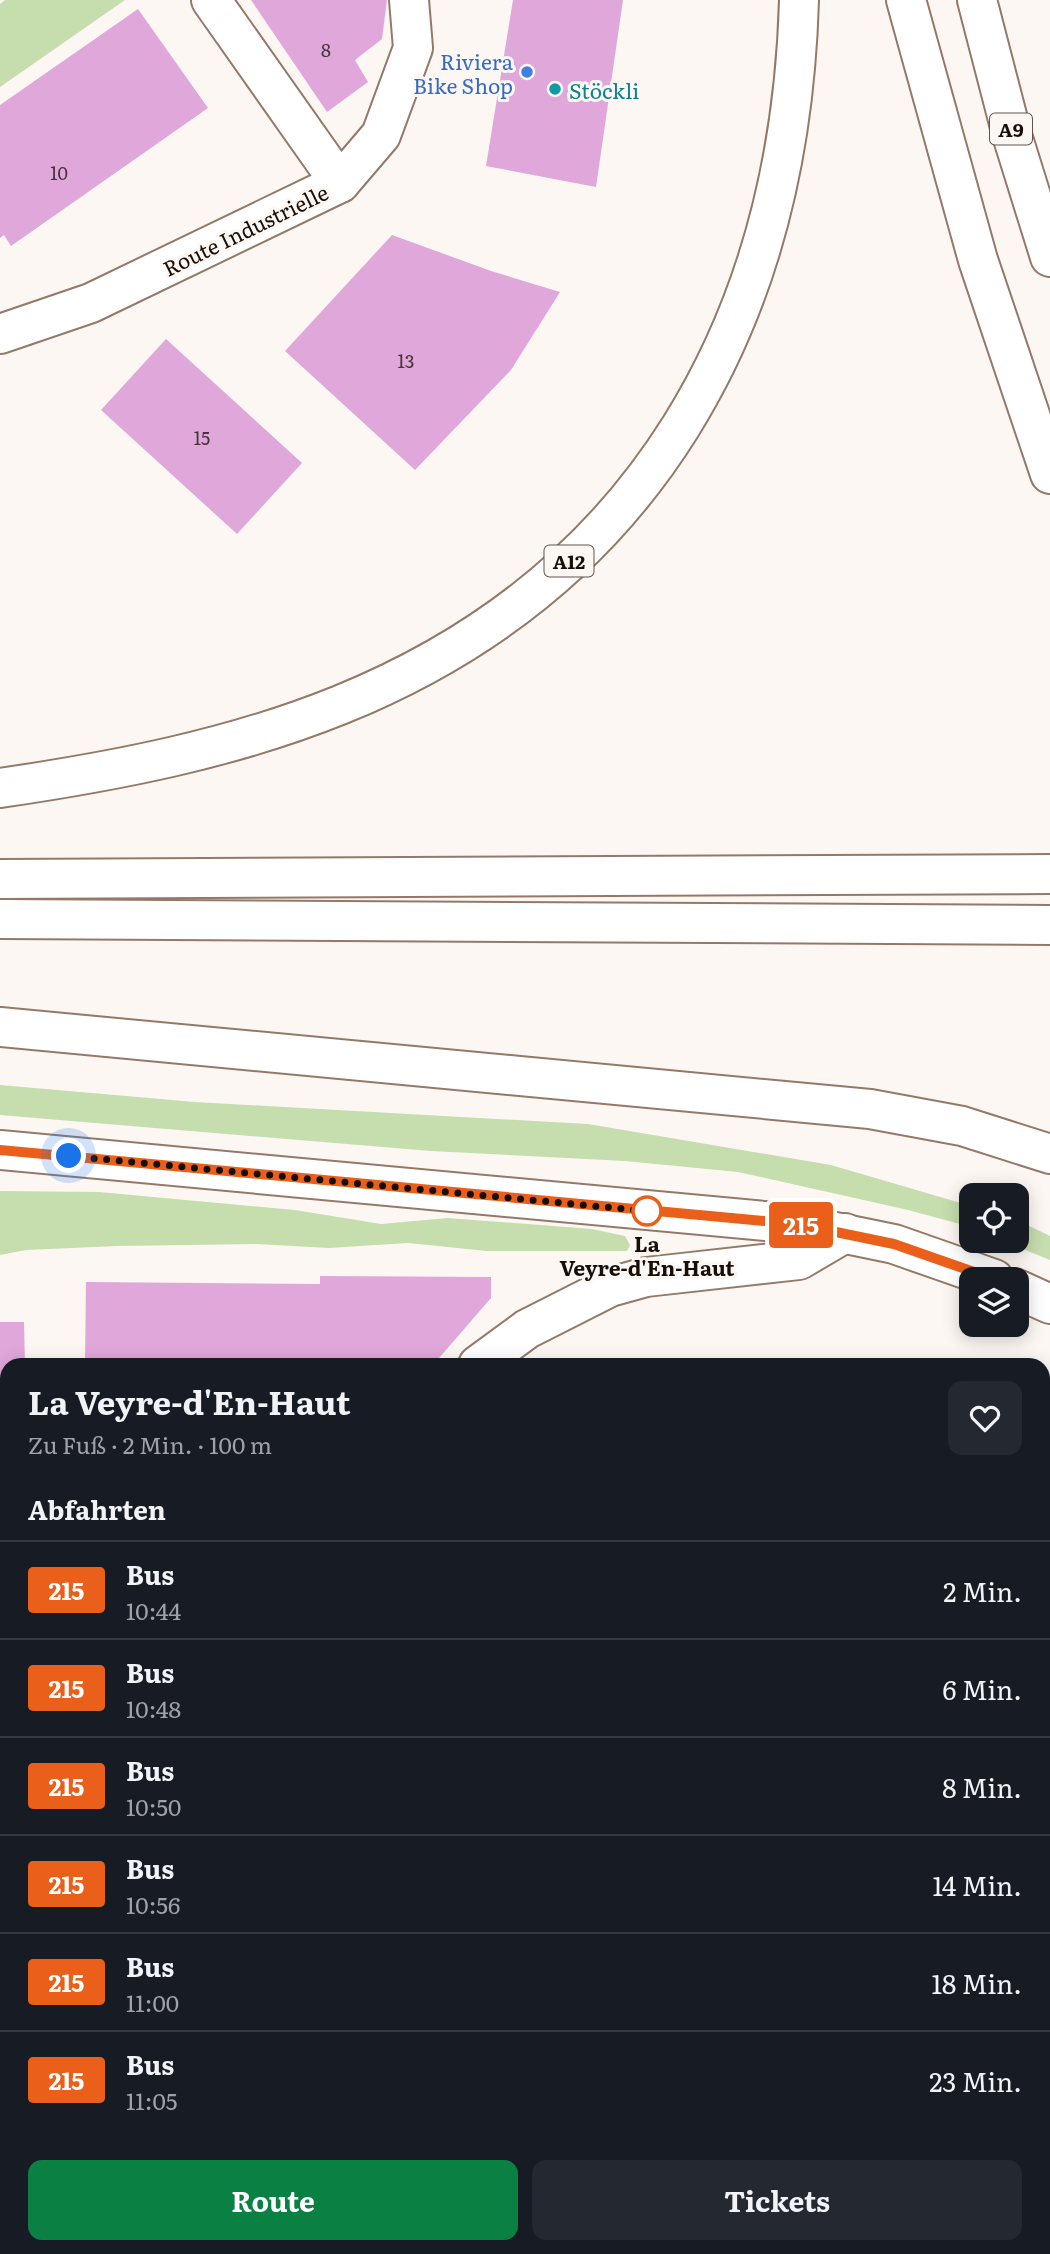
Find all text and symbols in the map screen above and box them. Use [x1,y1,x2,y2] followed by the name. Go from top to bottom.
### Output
[321,36,331,63] house number: 8
[413,45,514,100] place label: Riviera Bike Shop
[519,64,535,80] marker: Riviera Bike Shop
[569,74,639,105] place label: Stöckli
[547,81,563,97] marker: Stöckli
[990,113,1032,144] road number: A9
[50,159,68,186] house number: 10
[157,175,333,283] street label: Route Industrielle
[397,347,415,374] house number: 13
[194,424,210,451] house number: 15
[544,546,594,576] road number: A12
[51,1138,86,1173] your location
[959,1183,1029,1337] map controls
[959,1183,1029,1253] button: locate
[632,1196,662,1226] marker: La Veyre-d'En-Haut
[761,1202,841,1248] line badge: 215
[783,1207,819,1242] text: 215
[559,1227,735,1282] place label: La Veyre-d'En-Haut
[959,1267,1029,1337] button: layers
[28,1376,350,1425] text: La Veyre-d'En-Haut
[948,1381,1022,1455] button: heart
[28,1427,272,1461] text: Zu Fuß · 2 Min. · 100 m
[28,1489,166,1528] text: Abfahrten
[126,1554,174,1593] text: Bus
[943,1571,1022,1610] text: 2 Min.
[49,1572,84,1607] text: 215
[126,1593,181,1627] text: 10:44
[126,1652,174,1691] text: Bus
[942,1669,1022,1708] text: 6 Min.
[49,1670,84,1705] text: 215
[126,1691,181,1725] text: 10:48
[126,1750,174,1789] text: Bus
[942,1767,1022,1806] text: 8 Min.
[49,1768,84,1803] text: 215
[126,1789,181,1823] text: 10:50
[126,1848,174,1887] text: Bus
[933,1865,1022,1904] text: 14 Min.
[49,1866,84,1901] text: 215
[126,1887,180,1921] text: 10:56
[126,1946,174,1985] text: Bus
[932,1963,1022,2002] text: 18 Min.
[49,1964,84,1999] text: 215
[126,1985,179,2019] text: 11:00
[126,2044,174,2083] text: Bus
[929,2061,1022,2100] text: 23 Min.
[49,2062,84,2097] text: 215
[126,2083,177,2117] text: 11:05
[28,2160,518,2240] button: Route
[532,2160,1022,2240] button: Tickets

